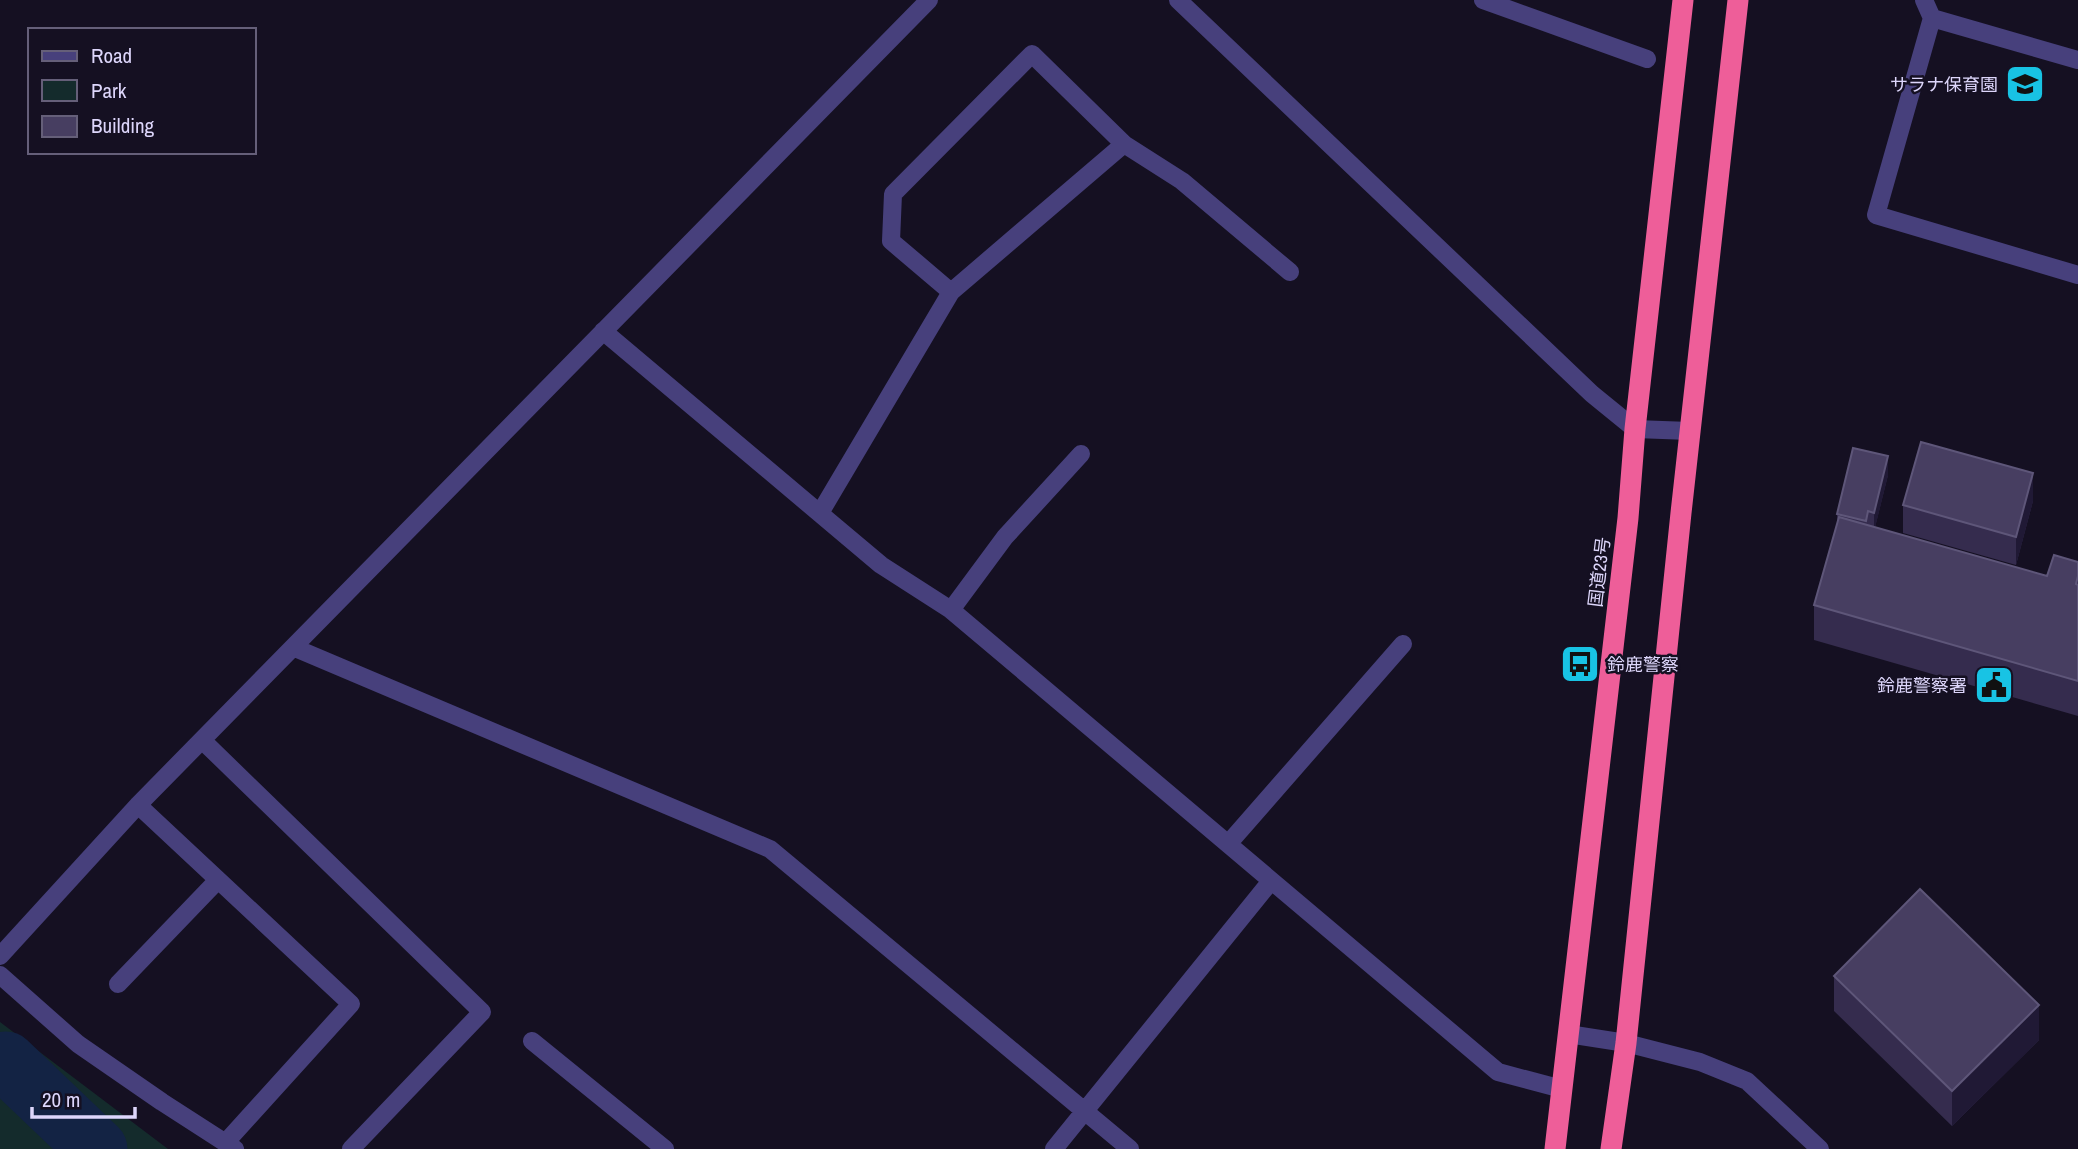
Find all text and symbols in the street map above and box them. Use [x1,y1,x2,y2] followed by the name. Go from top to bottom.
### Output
[28,28,256,154] legend
[91,41,132,70] text: Road
[2004,63,2046,105] school or university icon: サラナ保育園
[1890,72,1998,97] place label: サラナ保育園
[91,76,127,105] text: Park
[91,111,155,140] text: Building
[1582,536,1616,608] street label: 国道23号
[1559,643,1601,685] bus stop icon: 鈴鹿警察
[1607,652,1679,677] place label: 鈴鹿警察
[1973,664,2015,706] public building icon: 鈴鹿警察署
[1877,673,1967,698] place label: 鈴鹿警察署
[32,1076,135,1120] scale bar
[42,1085,80,1114] text: 20 m

